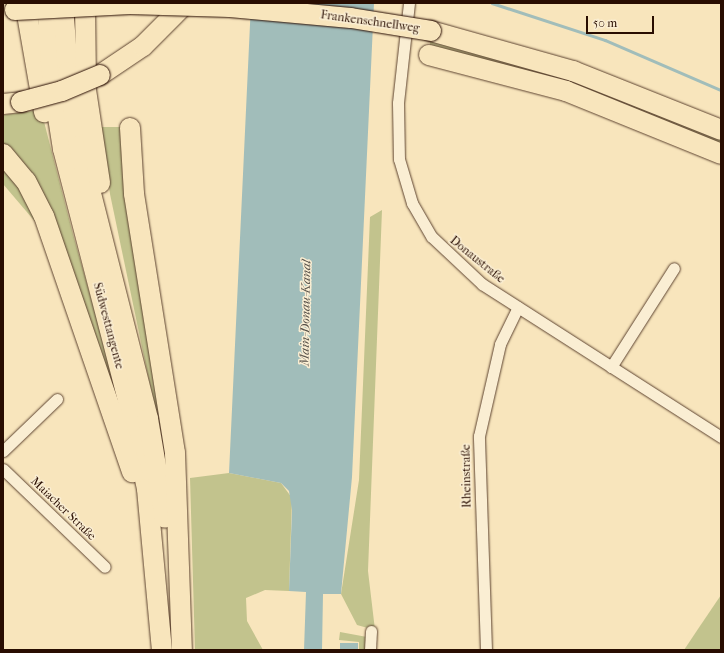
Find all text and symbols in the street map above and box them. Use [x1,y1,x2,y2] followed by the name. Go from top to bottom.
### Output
[320,8,420,36] street label: Frankenschnellweg
[588,8,656,34] scale bar
[593,16,617,30] text: 50 m
[447,234,507,286] street label: Donaustraße
[297,260,315,366] water label: Main-Donau-Kanal
[90,281,126,371] street label: Südwesttangente
[459,444,475,508] street label: Rheinstraße
[27,474,99,544] street label: Maiacher Straße

